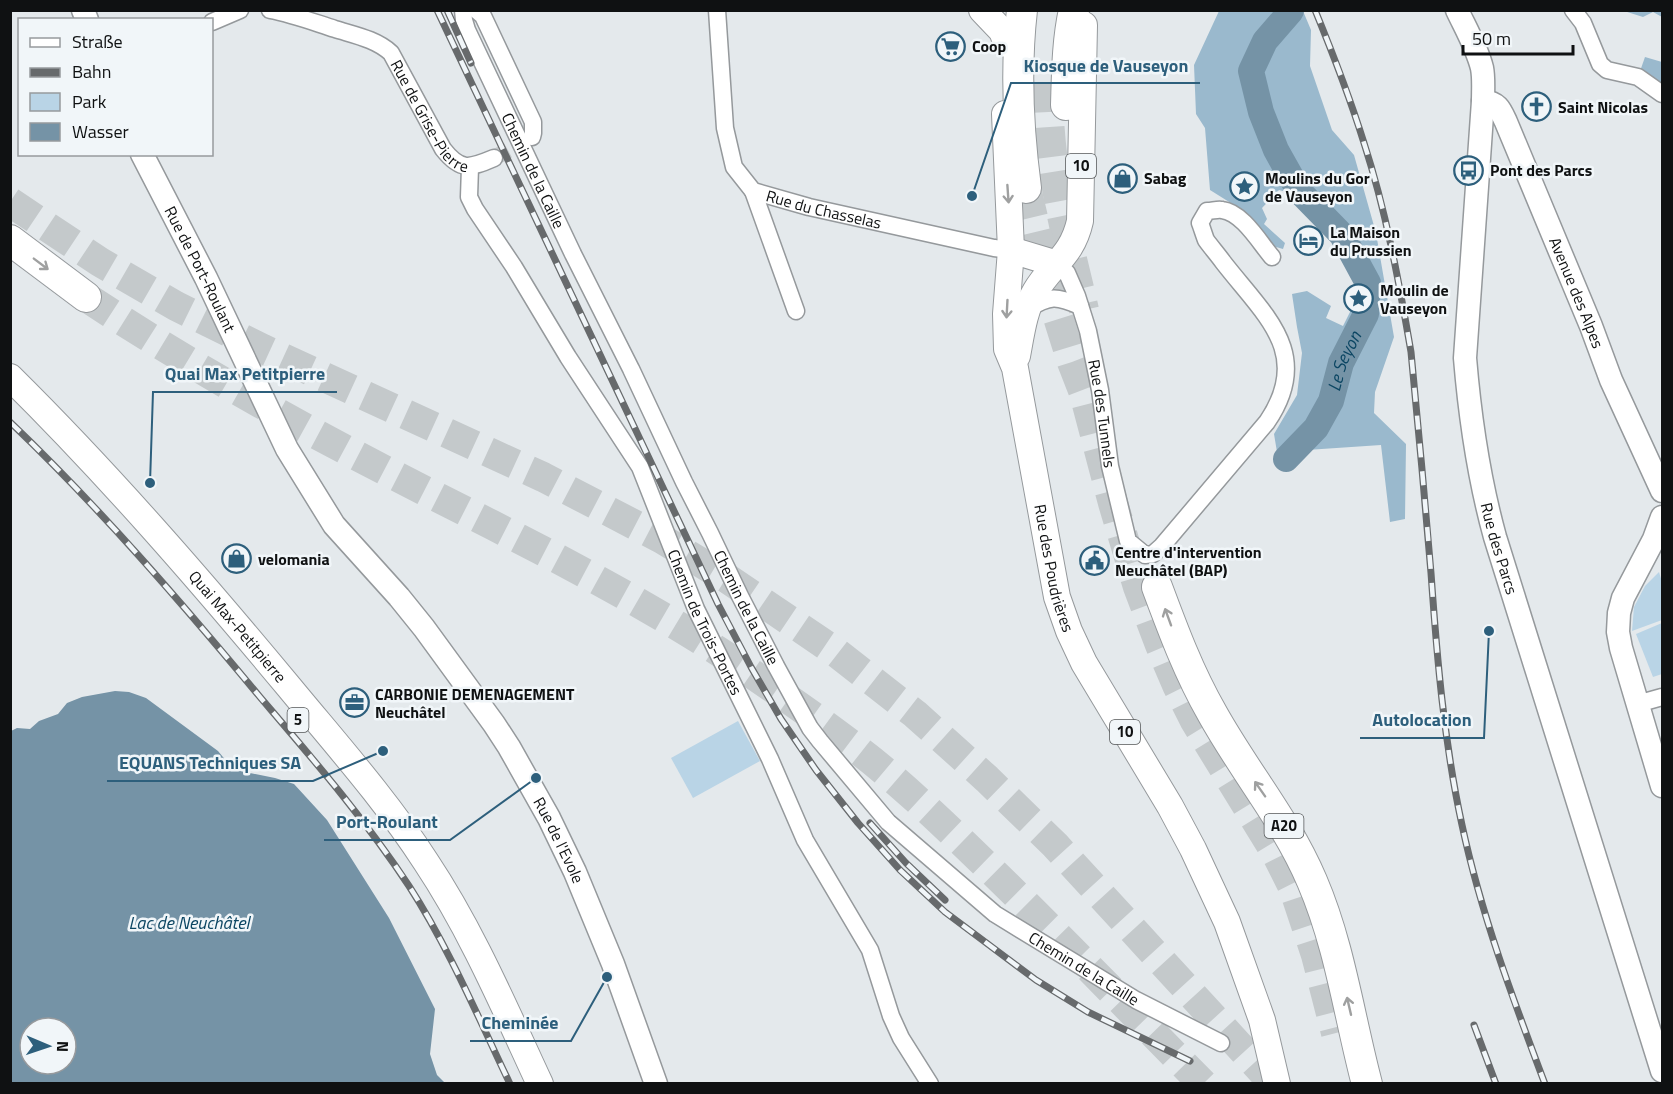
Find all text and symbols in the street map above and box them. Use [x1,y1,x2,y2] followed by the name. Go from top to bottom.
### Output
[18,18,213,156] legend
[1463,18,1572,56] scale bar
[1472,25,1511,52] text: 50 m
[72,28,123,55] text: Straße
[935,30,967,62] supermarket icon: Coop
[972,34,1007,58] place label: Coop
[1011,47,1200,83] callout: Kiosque de Vauseyon
[1024,52,1188,79] text: Kiosque de Vauseyon
[385,55,470,178] street label: Rue de Grise-Pierre
[72,58,111,85] text: Bahn
[72,88,107,115] text: Park
[1521,91,1553,123] church icon: Saint Nicolas
[1558,95,1648,119] place label: Saint Nicolas
[496,109,571,232] street label: Chemin de la Caille
[72,118,129,145] text: Wasser
[1066,154,1096,178] road number: 10
[1453,154,1485,186] bus stop icon: Pont des Parcs
[1490,158,1592,182] place label: Pont des Parcs
[1107,162,1139,194] shop icon: Sabag
[1144,166,1187,190] place label: Sabag
[1265,166,1370,208] place label: Moulins du Gor de Vauseyon
[1228,171,1260,203] place icon: Moulins du Gor de Vauseyon
[763,183,884,235] street label: Rue du Chasselas
[1003,184,1014,204] one-way arrow
[159,202,242,336] street label: Rue de Port-Roulant
[1330,220,1412,262] place label: La Maison du Prussien
[1293,225,1325,257] hotel icon: La Maison du Prussien
[1543,233,1610,352] street label: Avenue des Alpes
[33,258,49,270] one-way arrow
[1380,278,1449,320] place label: Moulin de Vauseyon
[1343,283,1375,315] place icon: Moulin de Vauseyon
[1001,298,1012,318] one-way arrow
[1320,325,1369,394] water label: Le Seyon
[153,356,337,392] callout: Quai Max Petitpierre
[1082,357,1122,469] street label: Rue des Tunnels
[165,360,325,387] text: Quai Max Petitpierre
[1475,500,1524,598] street label: Rue des Parcs
[1028,502,1080,635] street label: Rue des Poudrières
[1115,540,1262,582] place label: Centre d'intervention Neuchâtel (BAP)
[221,543,253,575] shop icon: velomania
[1078,545,1110,577] public building icon: Centre d'intervention Neuchâtel (BAP)
[662,546,749,699] street label: Chemin de Trois-Portes
[708,546,785,669] street label: Chemin de la Caille
[258,547,330,571] place label: velomania
[183,565,293,688] street label: Quai Max-Petitpierre
[1162,608,1173,627] one-way arrow
[375,682,575,724] place label: CARBONIE DEMENAGEMENT Neuchâtel
[338,687,370,719] office icon: CARBONIE DEMENAGEMENT Neuchâtel
[1360,702,1484,738] callout: Autolocation
[1372,706,1472,733] text: Autolocation
[288,708,308,732] road number: 5
[1110,720,1140,744] road number: 10
[107,745,313,781] callout: EQUANS Techniques SA
[119,749,301,776] text: EQUANS Techniques SA
[1254,781,1266,797] one-way arrow
[528,793,590,887] street label: Rue de l'Evole
[324,804,450,840] callout: Port-Roulant
[336,808,438,835] text: Port-Roulant
[1264,814,1304,838] road number: A20
[129,909,252,936] water label: Lac de Neuchâtel
[1024,925,1144,1011] street label: Chemin de la Caille
[1342,997,1354,1016] one-way arrow
[470,1005,571,1041] callout: Cheminée
[482,1009,558,1036] text: Cheminée
[18,1016,78,1076] north arrow
[51,1041,75,1052] text: N

